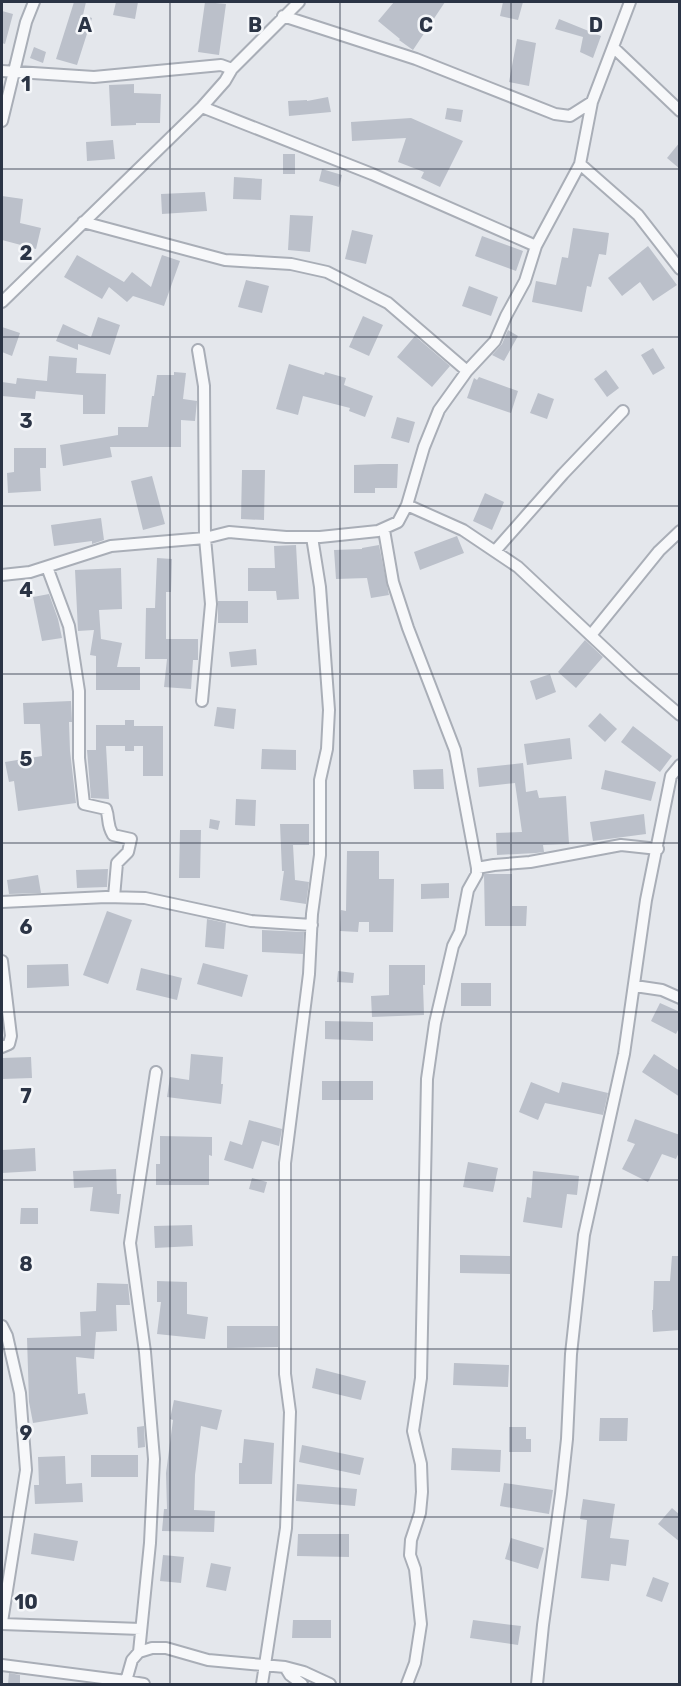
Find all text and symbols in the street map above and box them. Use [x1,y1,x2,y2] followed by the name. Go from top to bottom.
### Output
[78,13,93,37] text: A
[248,13,262,37] text: B
[419,13,433,37] text: C
[589,13,603,37] text: D
[21,72,31,96] text: 1
[20,241,33,265] text: 2
[19,409,33,433] text: 3
[19,578,33,602] text: 4
[20,747,33,771] text: 5
[19,915,33,939] text: 6
[20,1084,32,1108] text: 7
[19,1252,33,1276] text: 8
[20,1421,33,1445] text: 9
[14,1590,38,1614] text: 10

